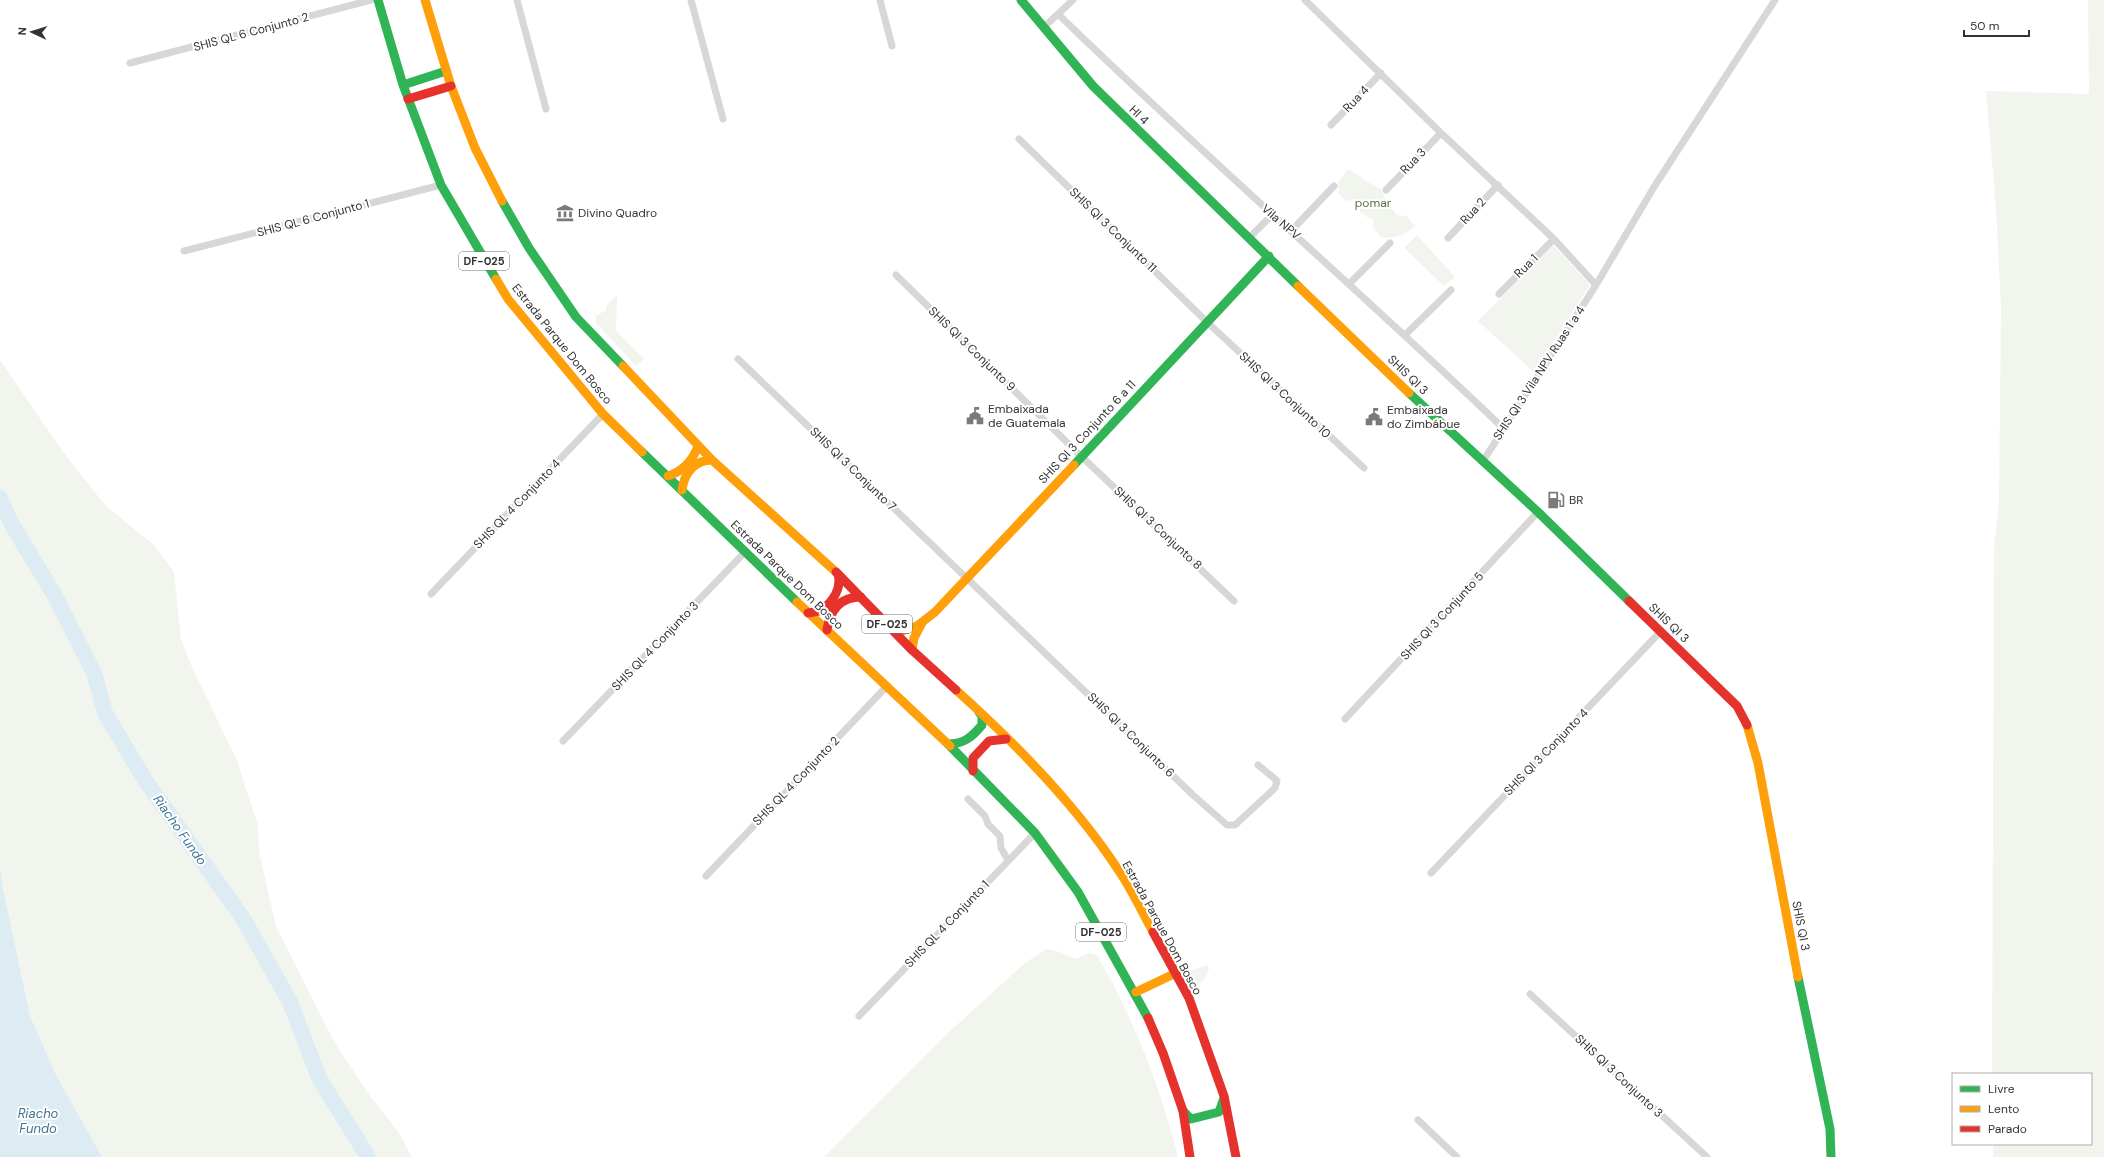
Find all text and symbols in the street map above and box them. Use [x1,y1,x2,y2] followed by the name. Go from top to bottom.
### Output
[192,9,310,55] street label: SHIS QL 6 Conjunto 2
[12,12,52,52] north arrow
[1964,12,2029,38] scale bar
[1970,18,1999,34] text: 50 m
[15,27,29,36] text: N
[1339,82,1373,116] street label: Rua 4
[1126,102,1152,128] street label: HI 4
[1397,144,1429,178] street label: Rua 3
[1066,184,1160,276] street label: SHIS QI 3 Conjunto 11
[1457,194,1489,228] street label: Rua 2
[255,195,371,241] street label: SHIS QL 6 Conjunto 1
[1355,195,1392,211] park label: pomar
[1258,201,1304,243] street label: Vila NPV
[555,203,575,223] museum icon: Divino Quadro
[578,205,657,221] place label: Divino Quadro
[1511,251,1541,281] street label: Rua 1
[459,252,509,270] road number: DF-025
[508,280,616,408] street label: Estrada Parque Dom Bosco
[925,303,1019,395] street label: SHIS QI 3 Conjunto 9
[1489,303,1589,443] street label: SHIS QI 3 Vila NPV Ruas 1 a 4
[1236,348,1334,442] street label: SHIS QI 3 Conjunto 10
[1384,352,1432,398] street label: SHIS QI 3
[1035,377,1139,487] street label: SHIS QI 3 Conjunto 6 a 11
[988,401,1066,431] place label: Embaixada de Guatemala
[1387,402,1460,432] place label: Embaixada do Zimbábue
[965,406,985,426] public building icon: Embaixada de Guatemala
[1364,407,1384,427] public building icon: Embaixada do Zimbábue
[806,424,900,514] street label: SHIS QI 3 Conjunto 7
[470,456,564,552] street label: SHIS QL 4 Conjunto 4
[1110,483,1206,573] street label: SHIS QI 3 Conjunto 8
[1546,490,1566,510] fuel station icon: BR
[1569,492,1583,508] place label: BR
[727,517,847,633] street label: Estrada Parque Dom Bosco
[1397,568,1487,664] street label: SHIS QI 3 Conjunto 5
[608,598,702,694] street label: SHIS QL 4 Conjunto 3
[1645,600,1693,646] street label: SHIS QI 3
[862,615,912,633] road number: DF-025
[1084,689,1178,781] street label: SHIS QI 3 Conjunto 6
[1500,705,1592,799] street label: SHIS QI 3 Conjunto 4
[749,733,843,829] street label: SHIS QL 4 Conjunto 2
[150,792,211,869] water label: Riacho Fundo
[1118,858,1206,998] street label: Estrada Parque Dom Bosco
[901,877,993,971] street label: SHIS QL 4 Conjunto 1
[1788,900,1814,952] street label: SHIS QI 3
[1076,923,1126,941] road number: DF-025
[1572,1031,1666,1121] street label: SHIS QI 3 Conjunto 3
[1952,1073,2092,1145] legend
[1988,1081,2015,1097] text: Livre
[1988,1101,2019,1117] text: Lento
[18,1105,59,1137] water label: Riacho Fundo
[1988,1121,2027,1137] text: Parado

